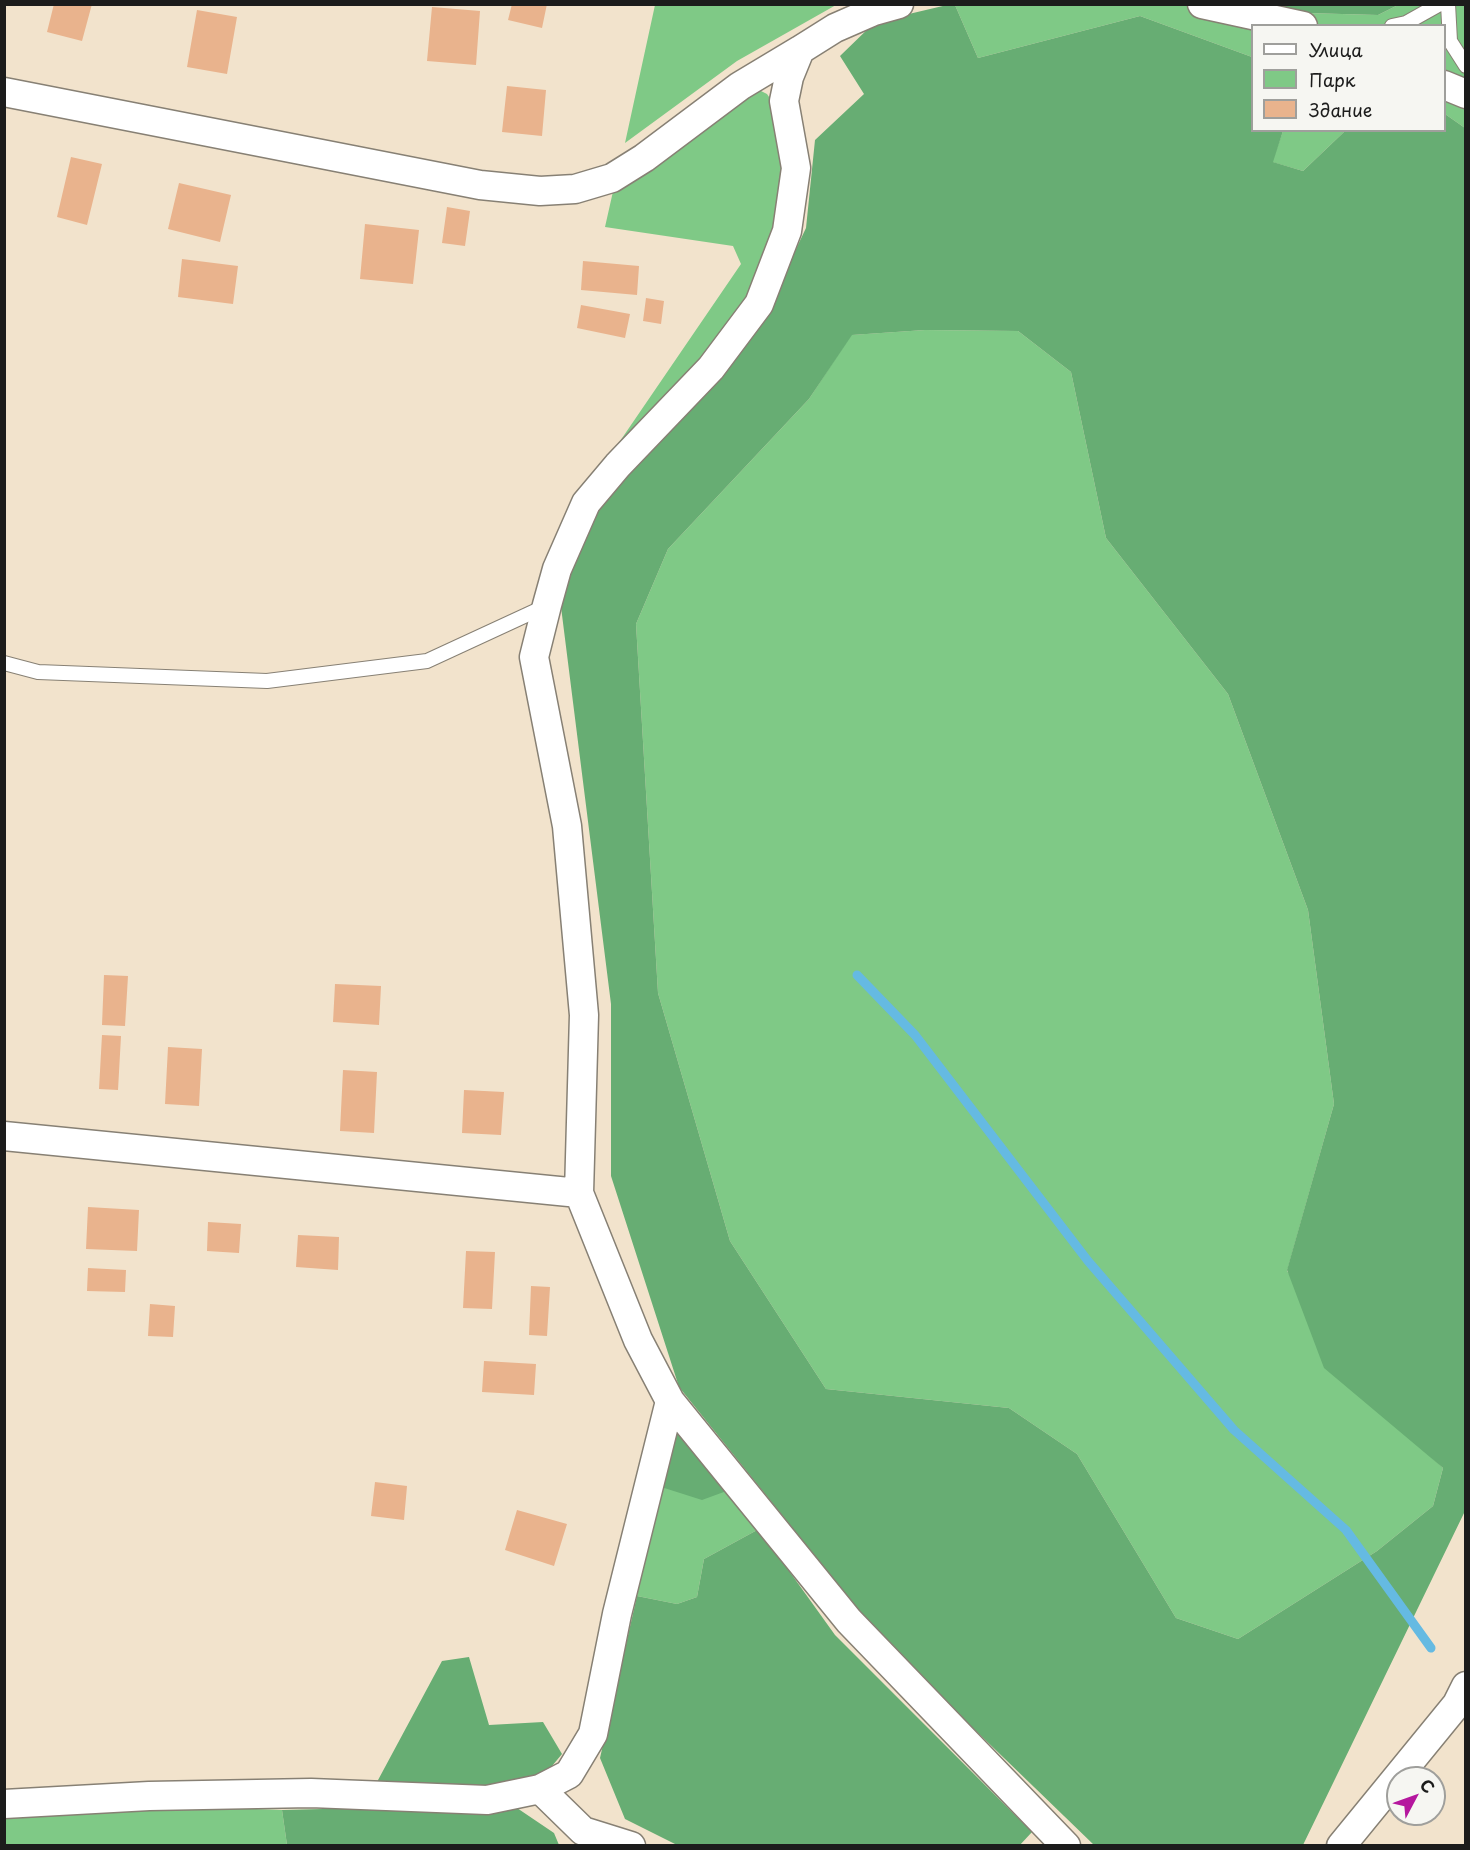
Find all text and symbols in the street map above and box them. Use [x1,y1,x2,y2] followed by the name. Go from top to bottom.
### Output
[1251,24,1446,132] legend
[1309,36,1363,63] text: Улица
[1309,66,1355,93] text: Парк
[1309,96,1372,123] text: Здание
[1386,1766,1446,1826] north arrow
[1415,1773,1441,1798] text: С

